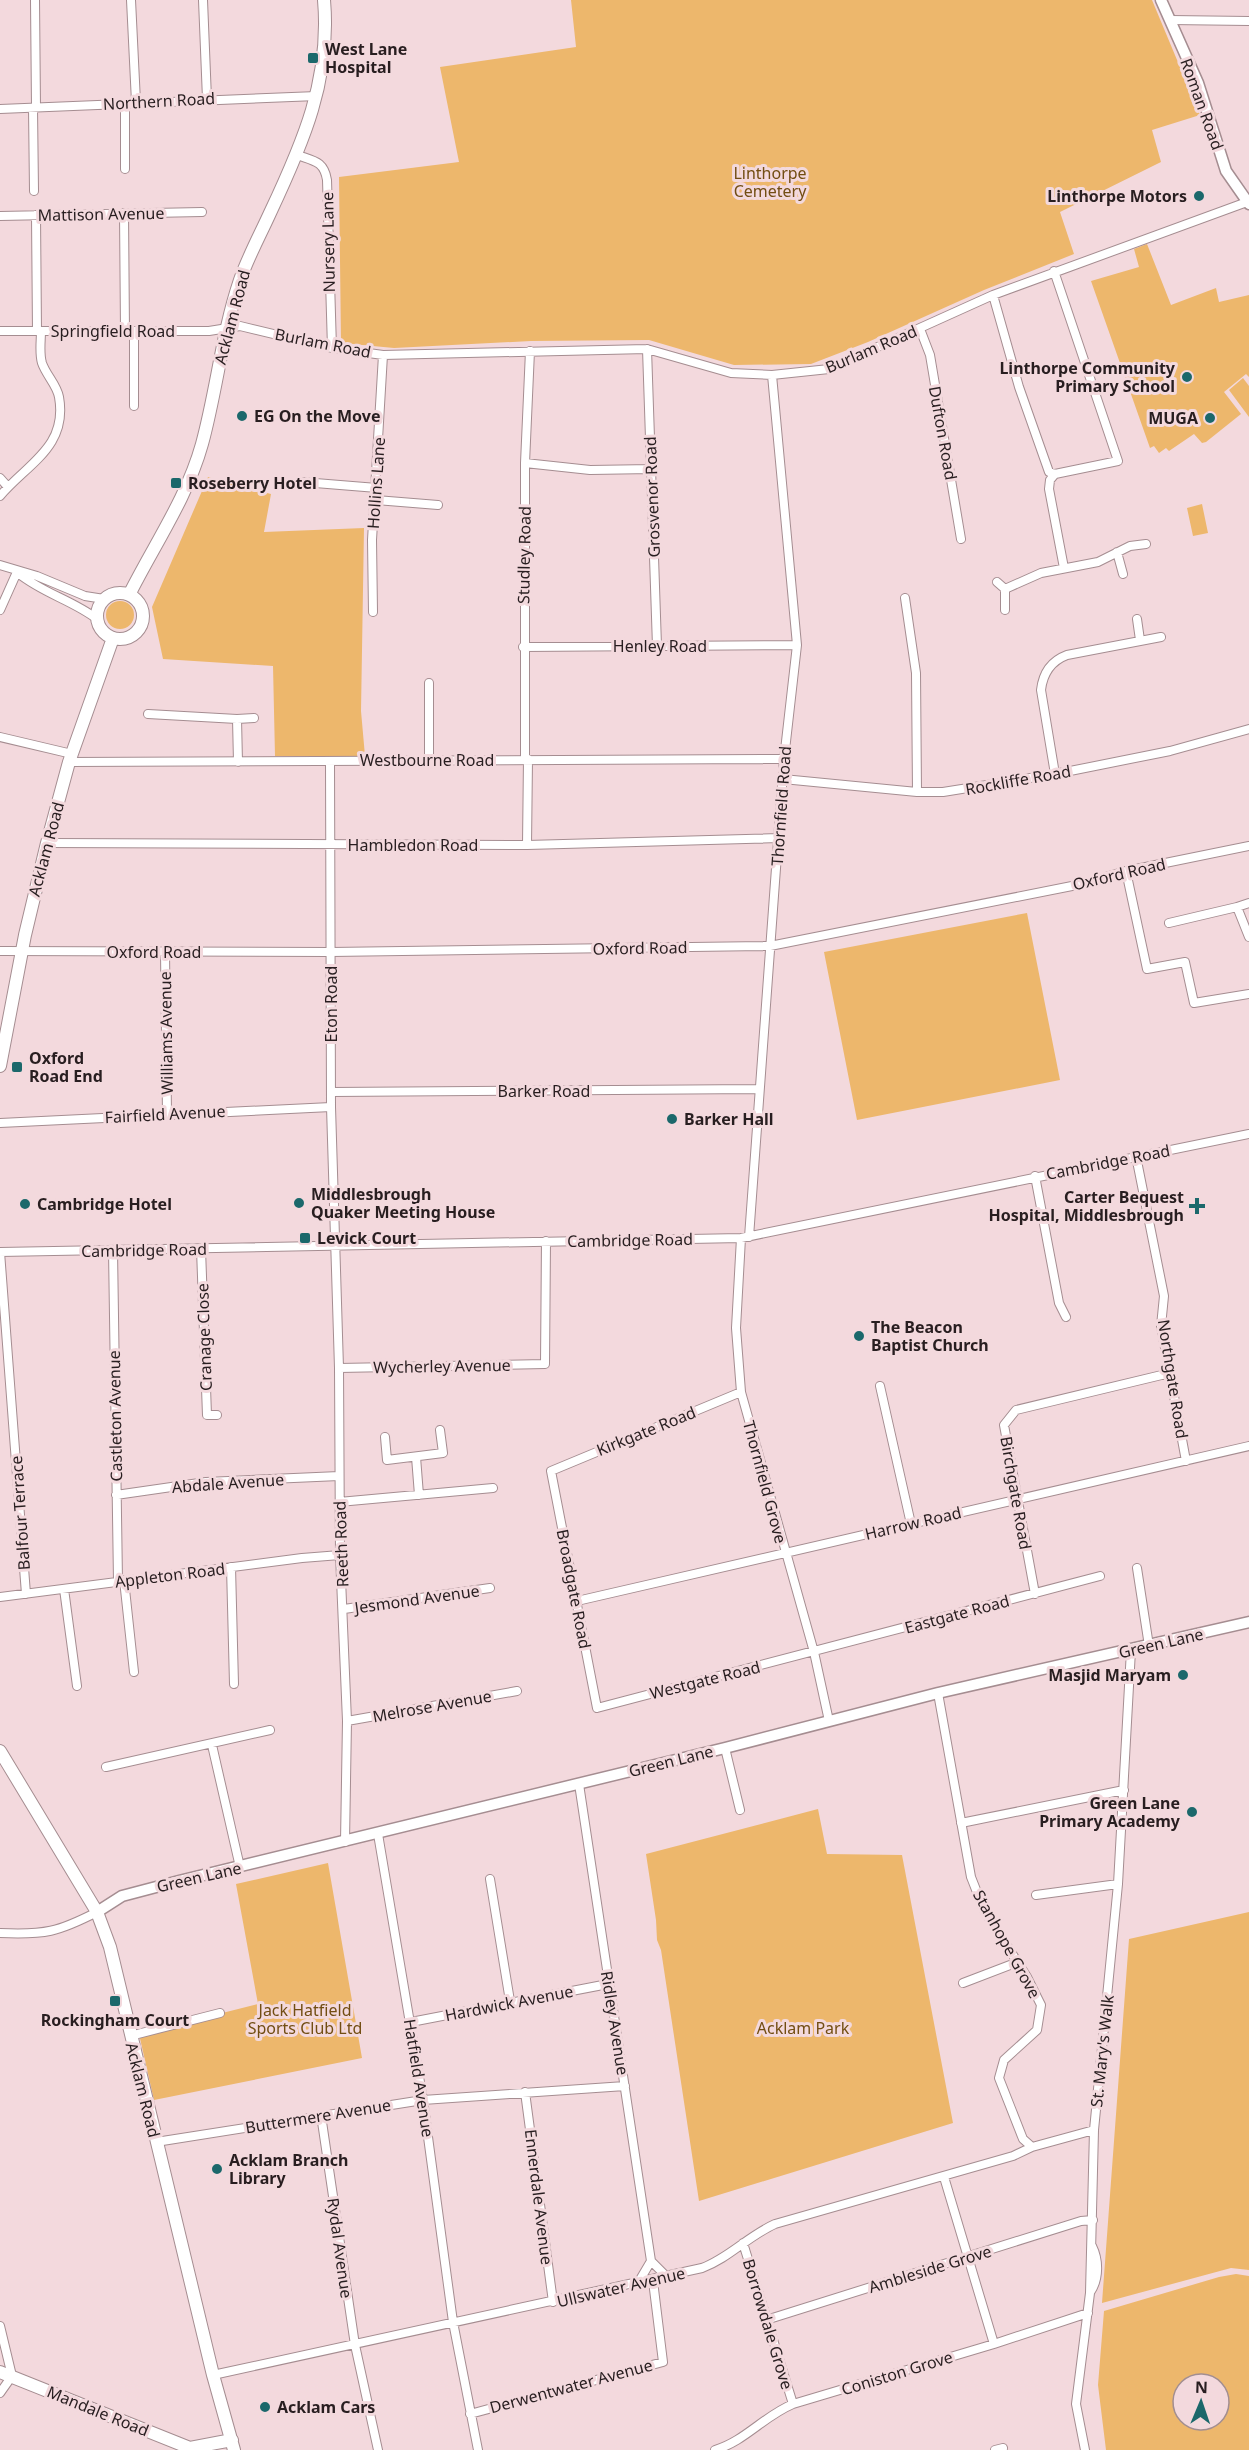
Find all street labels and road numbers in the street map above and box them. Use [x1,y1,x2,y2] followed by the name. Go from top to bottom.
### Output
[1175,55,1229,153] street label: Roman Road
[102,87,216,115] street label: Northern Road
[316,192,340,292] street label: Nursery Lane
[37,202,165,226] street label: Mattison Avenue
[209,267,255,367] street label: Acklam Road
[51,320,175,342] street label: Springfield Road
[822,320,920,378] street label: Burlam Road
[273,323,373,363] street label: Burlam Road
[924,384,962,482] street label: Dufton Road
[362,436,390,530] street label: Hollins Lane
[639,436,665,558] street label: Grosvenor Road
[512,506,536,604] street label: Studley Road
[613,635,707,657] street label: Henley Road
[766,745,796,867] street label: Thornfield Road
[360,749,494,771] street label: Westbourne Road
[964,760,1072,800] street label: Rockliffe Road
[23,799,69,899] street label: Acklam Road
[348,834,478,856] street label: Hambledon Road
[1070,853,1168,895] street label: Oxford Road
[592,936,688,960] street label: Oxford Road
[107,941,201,963] street label: Oxford Road
[320,966,342,1042] street label: Eton Road
[154,971,178,1095] street label: Williams Avenue
[498,1080,590,1102] street label: Barker Road
[104,1100,226,1128] street label: Fairfield Avenue
[1044,1139,1172,1185] street label: Cambridge Road
[567,1228,693,1252] street label: Cambridge Road
[81,1238,207,1262] street label: Cambridge Road
[191,1283,217,1391] street label: Cranage Close
[1153,1318,1193,1440] street label: Northgate Road
[103,1350,127,1482] street label: Castleton Avenue
[373,1354,511,1378] street label: Wycherley Avenue
[593,1401,699,1461] street label: Kirkgate Road
[738,1418,792,1546] street label: Thornfield Grove
[995,1435,1037,1551] street label: Birchgate Road
[5,1455,35,1571] street label: Balfour Terrace
[171,1468,285,1498] street label: Abdale Avenue
[329,1501,353,1587] street label: Reeth Road
[863,1501,963,1545] street label: Harrow Road
[552,1527,596,1651] street label: Broadgate Road
[114,1557,226,1593] street label: Appleton Road
[351,1579,481,1619] street label: Jesmond Avenue
[902,1589,1012,1639] street label: Eastgate Road
[1116,1623,1206,1663] street label: Green Lane
[647,1656,763,1704] street label: Westgate Road
[371,1685,493,1727] street label: Melrose Avenue
[626,1740,716,1782] street label: Green Lane
[154,1857,244,1897] street label: Green Lane
[968,1886,1046,2002] street label: Stanhope Grove
[596,1969,634,2077] street label: Ridley Avenue
[443,1980,575,2026] street label: Hardwick Avenue
[1085,1993,1119,2108] street label: St. Mary's Walk
[399,2017,439,2139] street label: Hatfield Avenue
[121,2040,165,2140] street label: Acklam Road
[244,2094,392,2138] street label: Buttermere Avenue
[520,2128,558,2266] street label: Ennerdale Avenue
[322,2196,358,2300] street label: Rydal Avenue
[866,2240,994,2298] street label: Ambleside Grove
[738,2256,798,2392] street label: Borrowdale Grove
[555,2262,687,2312] street label: Ullswater Avenue
[839,2346,955,2400] street label: Coniston Grove
[487,2354,655,2418] street label: Derwentwater Avenue
[44,2381,152,2441] street label: Mandale Road

